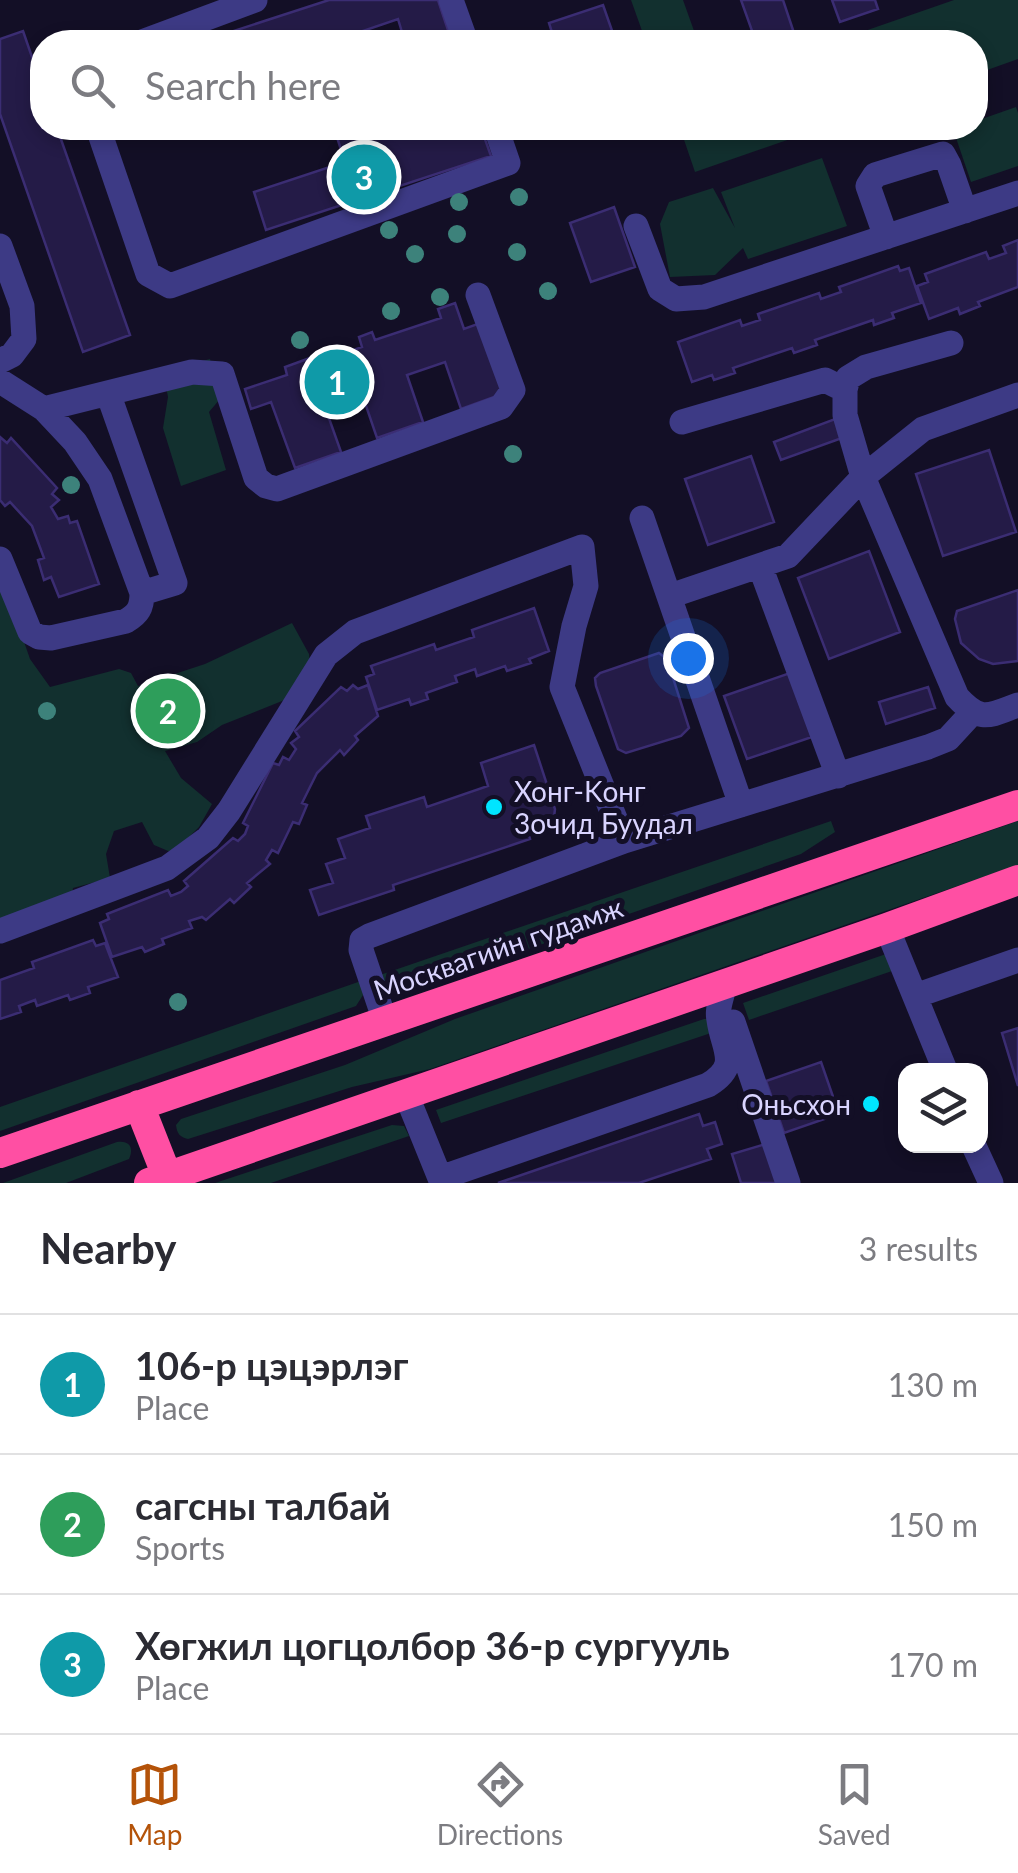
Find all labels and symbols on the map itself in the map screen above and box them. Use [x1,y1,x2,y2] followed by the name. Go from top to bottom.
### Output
[332,140,396,214] pin: 3
[304,344,370,420] pin: 1
[663,633,714,684] your location
[136,674,200,748] pin: 2
[514,774,693,840] place label: Хонг-Kонг 3очид Буудал
[483,796,505,818] marker: Хонг-Kонг 3очид Буудал
[369,889,627,1007] street label: Москвагийн гудамж
[741,1087,851,1121] place label: Оньсхон
[860,1093,882,1115] marker: Оньсхон

